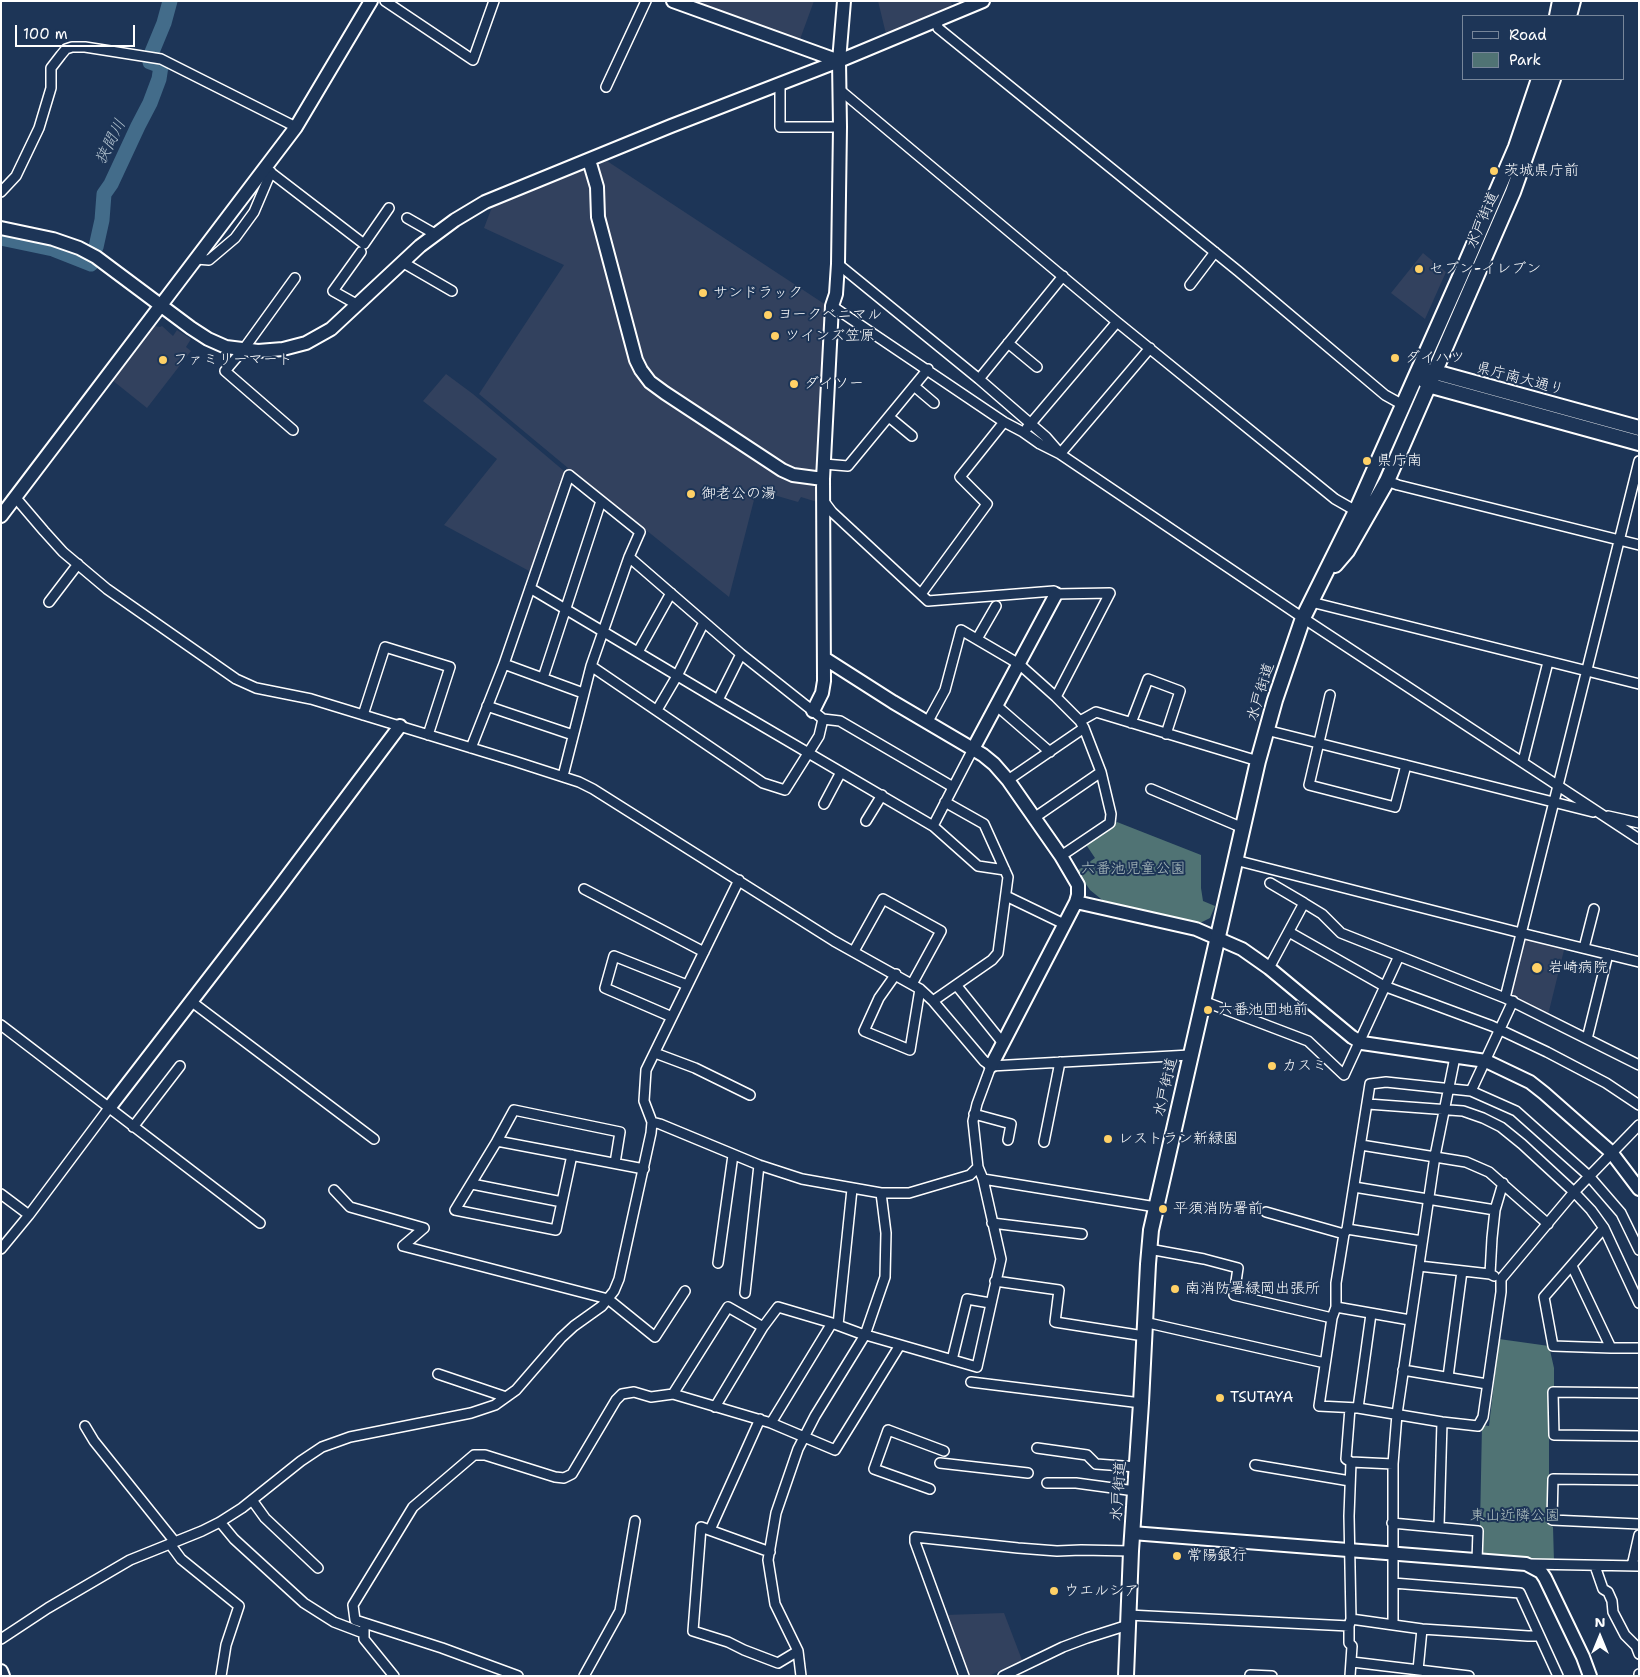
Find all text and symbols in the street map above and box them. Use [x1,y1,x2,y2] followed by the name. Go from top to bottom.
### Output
[18,15,138,47] scale bar
[1462,15,1625,80] legend
[23,24,68,44] text: 100 m
[1509,25,1547,45] text: Road
[1509,50,1541,70] text: Park
[92,116,130,168] water label: 狭間川
[1504,162,1579,180] place label: 茨城県庁前
[1488,165,1500,177] marker: 茨城県庁前
[1463,189,1503,251] street label: 水戸街道
[1429,260,1541,278] place label: セブン-イレブン
[1413,263,1425,275] marker: セブン-イレブン
[713,284,803,302] place label: サンドラック
[697,287,709,299] marker: サンドラック
[778,306,882,324] place label: ヨークベニマル
[762,309,774,321] marker: ヨークベニマル
[785,327,875,345] place label: ツインズ笠原
[769,330,781,342] marker: ツインズ笠原
[1405,349,1465,367] place label: ダイハツ
[173,351,293,369] place label: ファミリーマート
[1389,352,1401,364] marker: ダイハツ
[157,354,169,366] marker: ファミリーマート
[1474,359,1566,399] street label: 県庁南大通り
[804,375,864,393] place label: ダイソー
[788,378,800,390] marker: ダイソー
[1377,452,1422,470] place label: 県庁南
[1361,455,1373,467] marker: 県庁南
[701,485,776,503] place label: 御老公の湯
[685,488,697,500] marker: 御老公の湯
[1244,661,1278,723] street label: 水戸街道
[1081,860,1185,878] park label: 六番池児童公園
[1548,959,1608,977] place label: 岩崎病院
[1530,961,1544,975] marker: 岩崎病院
[1218,1001,1308,1019] place label: 六番池団地前
[1202,1004,1214,1016] marker: 六番池団地前
[1150,1056,1182,1118] street label: 水戸街道
[1282,1057,1327,1075] place label: カスミ
[1266,1060,1278,1072] marker: カスミ
[1118,1130,1238,1148] place label: レストラン新緑園
[1102,1133,1114,1145] marker: レストラン新緑園
[1173,1200,1263,1218] place label: 平須消防署前
[1157,1203,1169,1215] marker: 平須消防署前
[1185,1280,1320,1298] place label: 南消防署緑岡出張所
[1169,1283,1181,1295] marker: 南消防署緑岡出張所
[1230,1389,1293,1407] place label: TSUTAYA
[1214,1392,1226,1404] marker: TSUTAYA
[1108,1460,1130,1522] street label: 水戸街道
[1470,1507,1560,1525] park label: 東山近隣公園
[1187,1547,1247,1565] place label: 常陽銀行
[1171,1550,1183,1562] marker: 常陽銀行
[1064,1582,1139,1600] place label: ウエルシア
[1048,1585,1060,1597] marker: ウエルシア
[1575,1612,1625,1662] north arrow
[1594,1613,1606,1631] text: N

